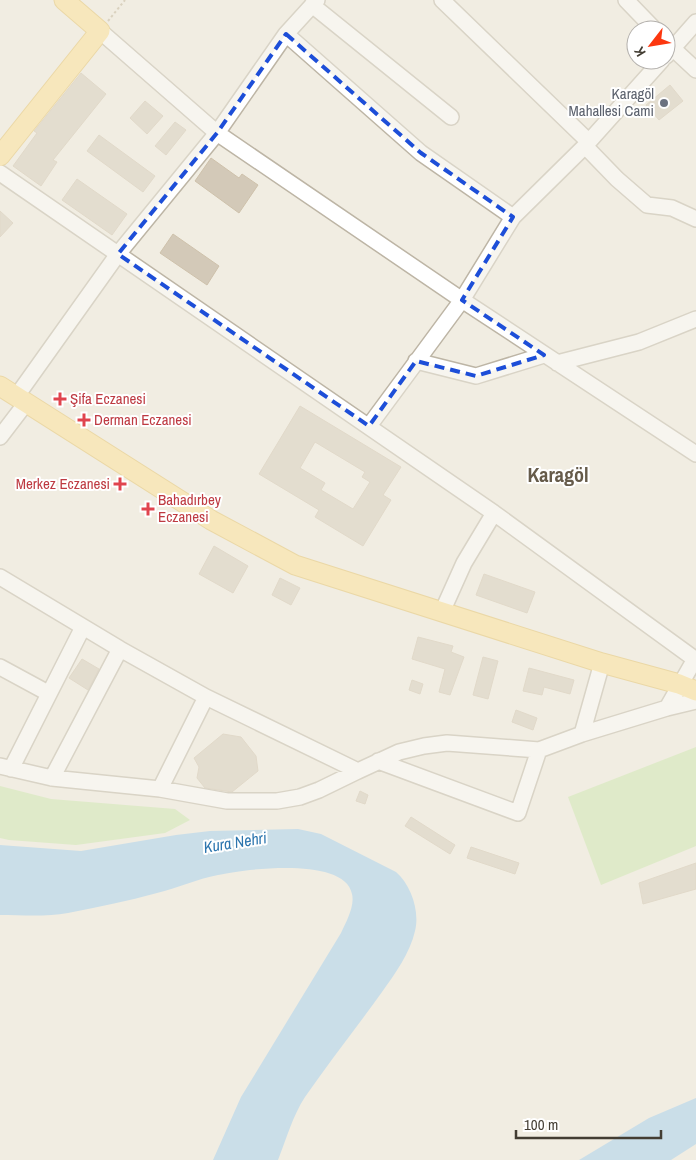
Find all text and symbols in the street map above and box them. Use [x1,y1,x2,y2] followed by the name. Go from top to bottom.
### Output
[626,20,676,70] north arrow
[630,43,650,60] text: K
[569,83,654,121] place label: Karagöl Mahallesi Cami
[658,97,670,109] marker: Karagöl Mahallesi Cami
[70,388,146,409] place label: Şifa Eczanesi
[54,393,66,405] marker: Şifa Eczanesi
[94,409,192,430] place label: Derman Eczanesi
[78,414,90,426] marker: Derman Eczanesi
[527,461,589,488] district label: Karagöl
[16,473,110,494] place label: Merkez Eczanesi
[114,478,126,490] marker: Merkez Eczanesi
[158,489,222,527] place label: Bahadırbey Eczanesi
[142,503,154,515] marker: Bahadırbey Eczanesi
[202,826,268,858] water label: Kura Nehri
[516,1108,661,1140] scale bar
[524,1114,558,1135] text: 100 m

